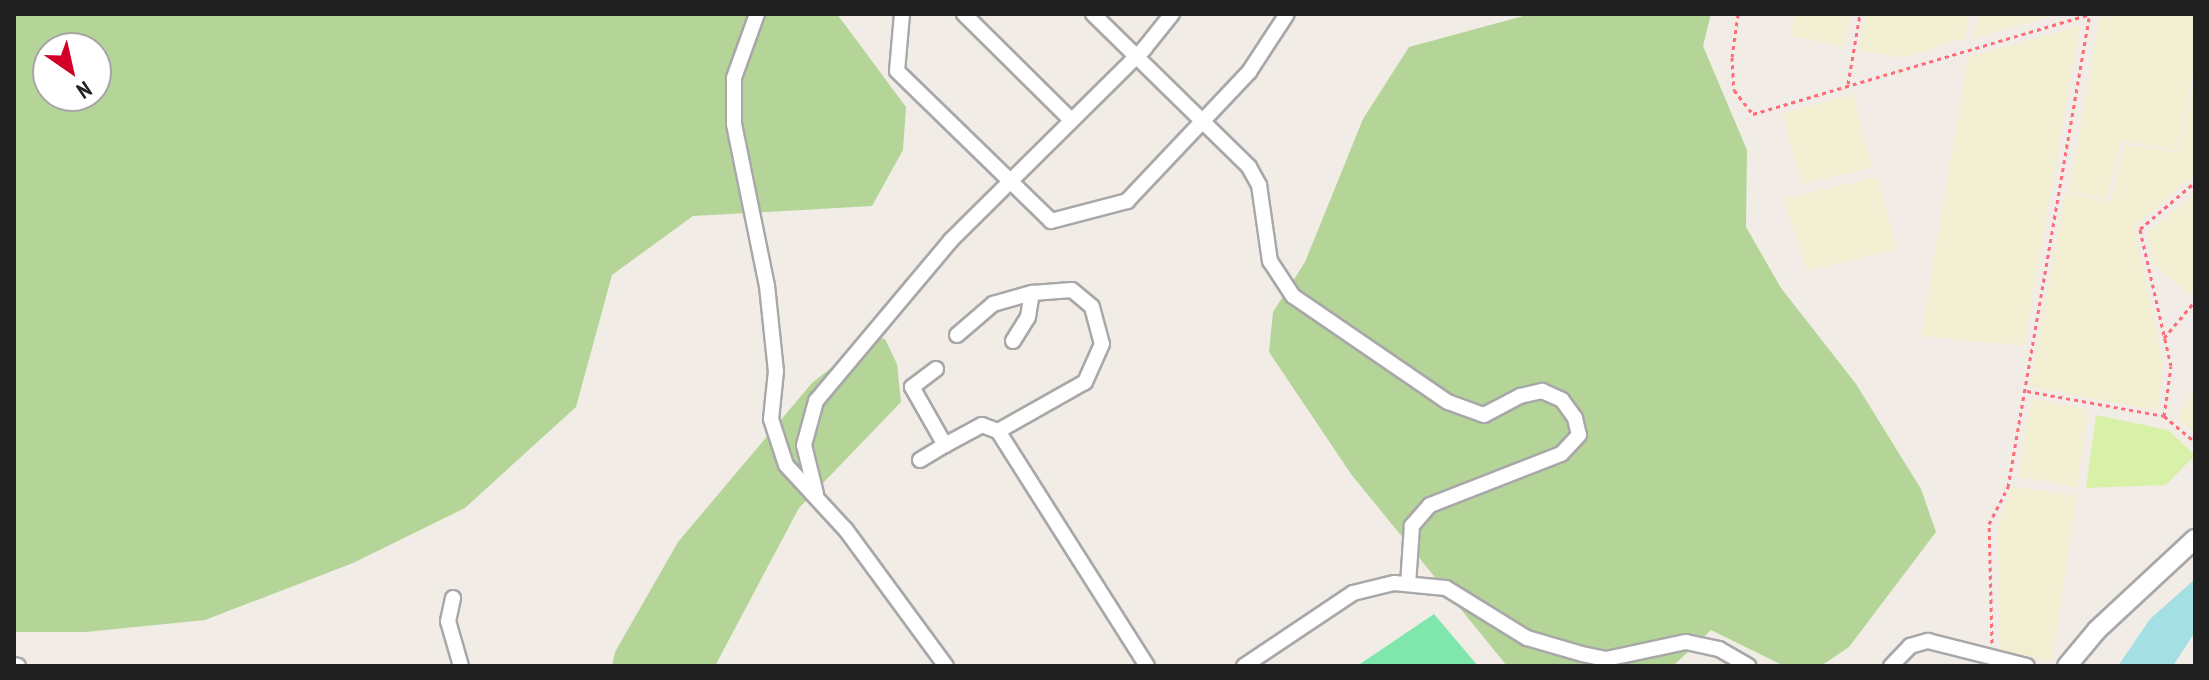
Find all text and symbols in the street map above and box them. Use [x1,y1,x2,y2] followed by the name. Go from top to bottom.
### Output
[32,32,112,112] north arrow
[72,75,97,105] text: N

